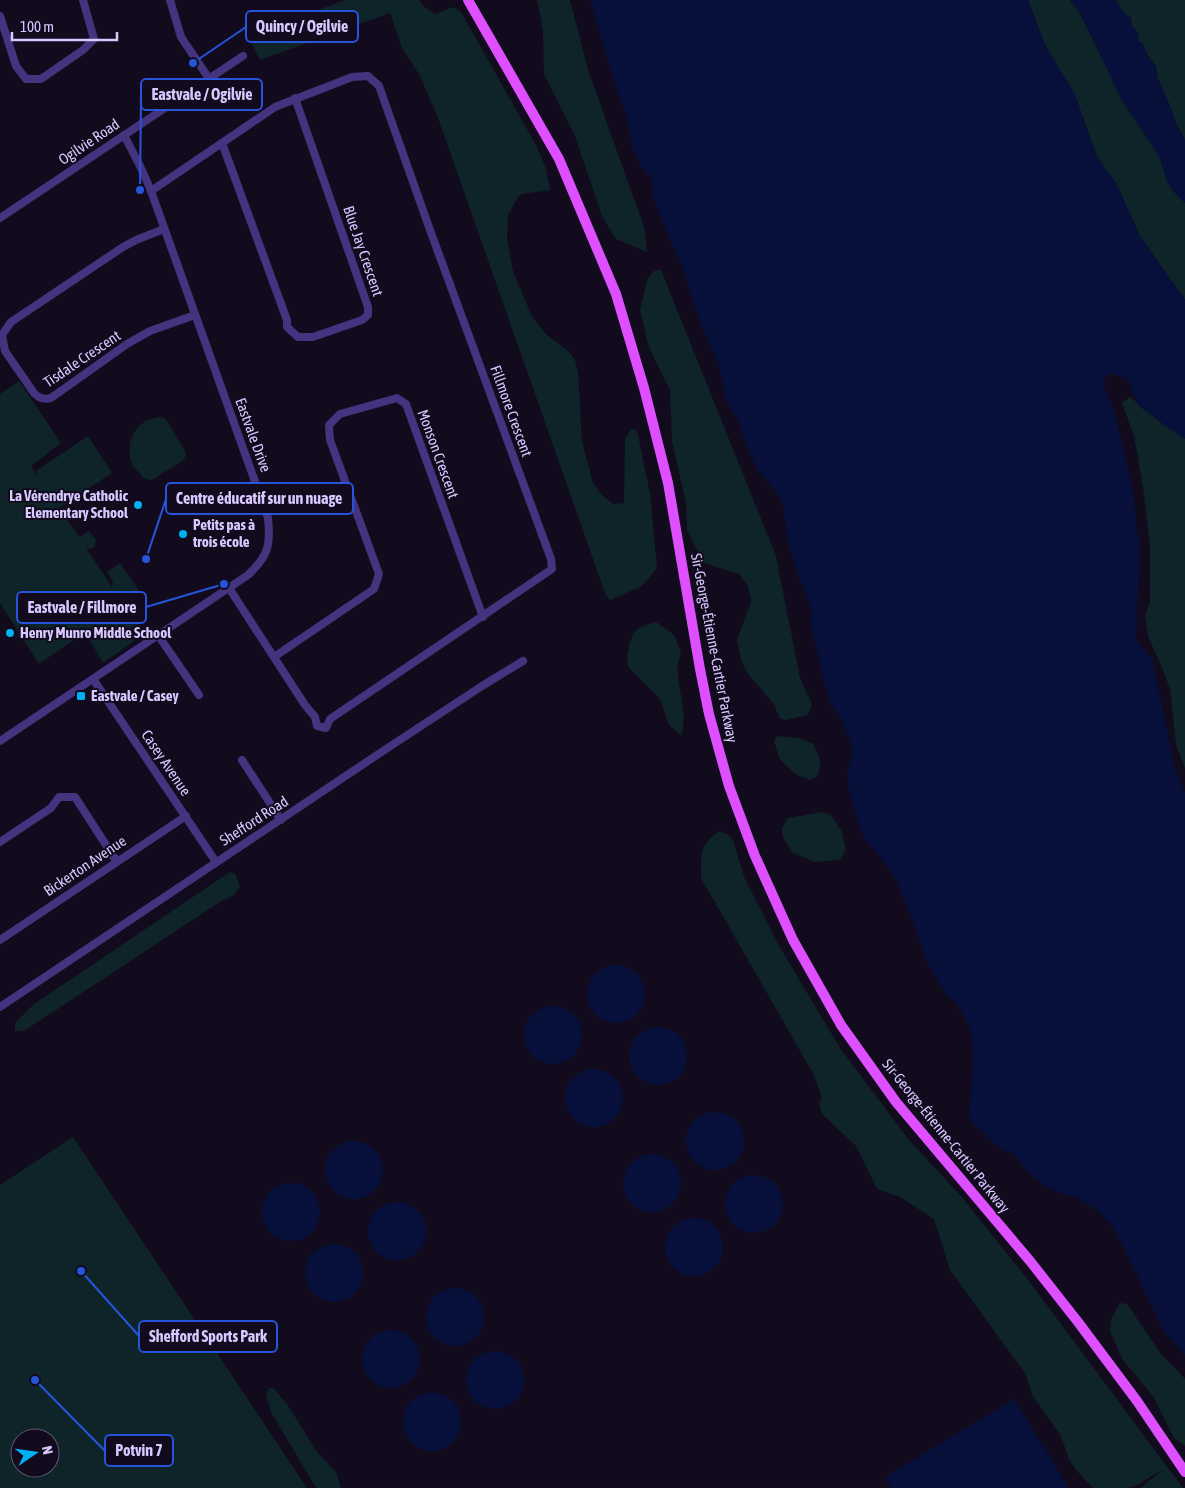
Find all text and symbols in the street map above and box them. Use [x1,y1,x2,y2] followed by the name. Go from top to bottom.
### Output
[12,10,118,42] scale bar
[246,11,358,42] callout: Quincy / Ogilvie
[256,17,348,35] text: Quincy / Ogilvie
[20,18,54,35] text: 100 m
[141,79,262,110] callout: Eastvale / Ogilvie
[151,85,253,103] text: Eastvale / Ogilvie
[55,115,122,168] street label: Ogilvie Road
[340,203,387,298] street label: Blue Jay Crescent
[40,327,123,391] street label: Tisdale Crescent
[487,363,536,459] street label: Fillmore Crescent
[232,395,275,474] street label: Eastvale Drive
[415,407,462,501] street label: Monson Crescent
[166,483,353,514] callout: Centre éducatif sur un nuage
[9,487,129,521] place label: La Vérendrye Catholic Elementary School
[176,489,342,507] text: Centre éducatif sur un nuage
[132,499,144,511] marker: La Vérendrye Catholic Elementary School
[192,516,255,550] place label: Petits pas à trois école
[177,528,189,540] marker: Petits pas à trois école
[688,552,741,744] street label: Sir-George-Étienne-Cartier Parkway
[17,592,146,623] callout: Eastvale / Fillmore
[27,598,137,616] text: Eastvale / Fillmore
[20,624,172,641] place label: Henry Munro Middle School
[4,627,16,639] marker: Henry Munro Middle School
[91,687,179,704] place label: Eastvale / Casey
[75,690,87,702] marker: Eastvale / Casey
[138,727,195,799] street label: Casey Avenue
[216,792,291,849] street label: Shefford Road
[40,832,129,899] street label: Bickerton Avenue
[879,1056,1014,1216] street label: Sir-George-Étienne-Cartier Parkway
[139,1321,277,1352] callout: Shefford Sports Park
[149,1327,268,1345] text: Shefford Sports Park
[10,1428,60,1478] north arrow
[105,1435,173,1466] callout: Potvin 7
[115,1441,163,1459] text: Potvin 7
[39,1444,56,1456] text: N

